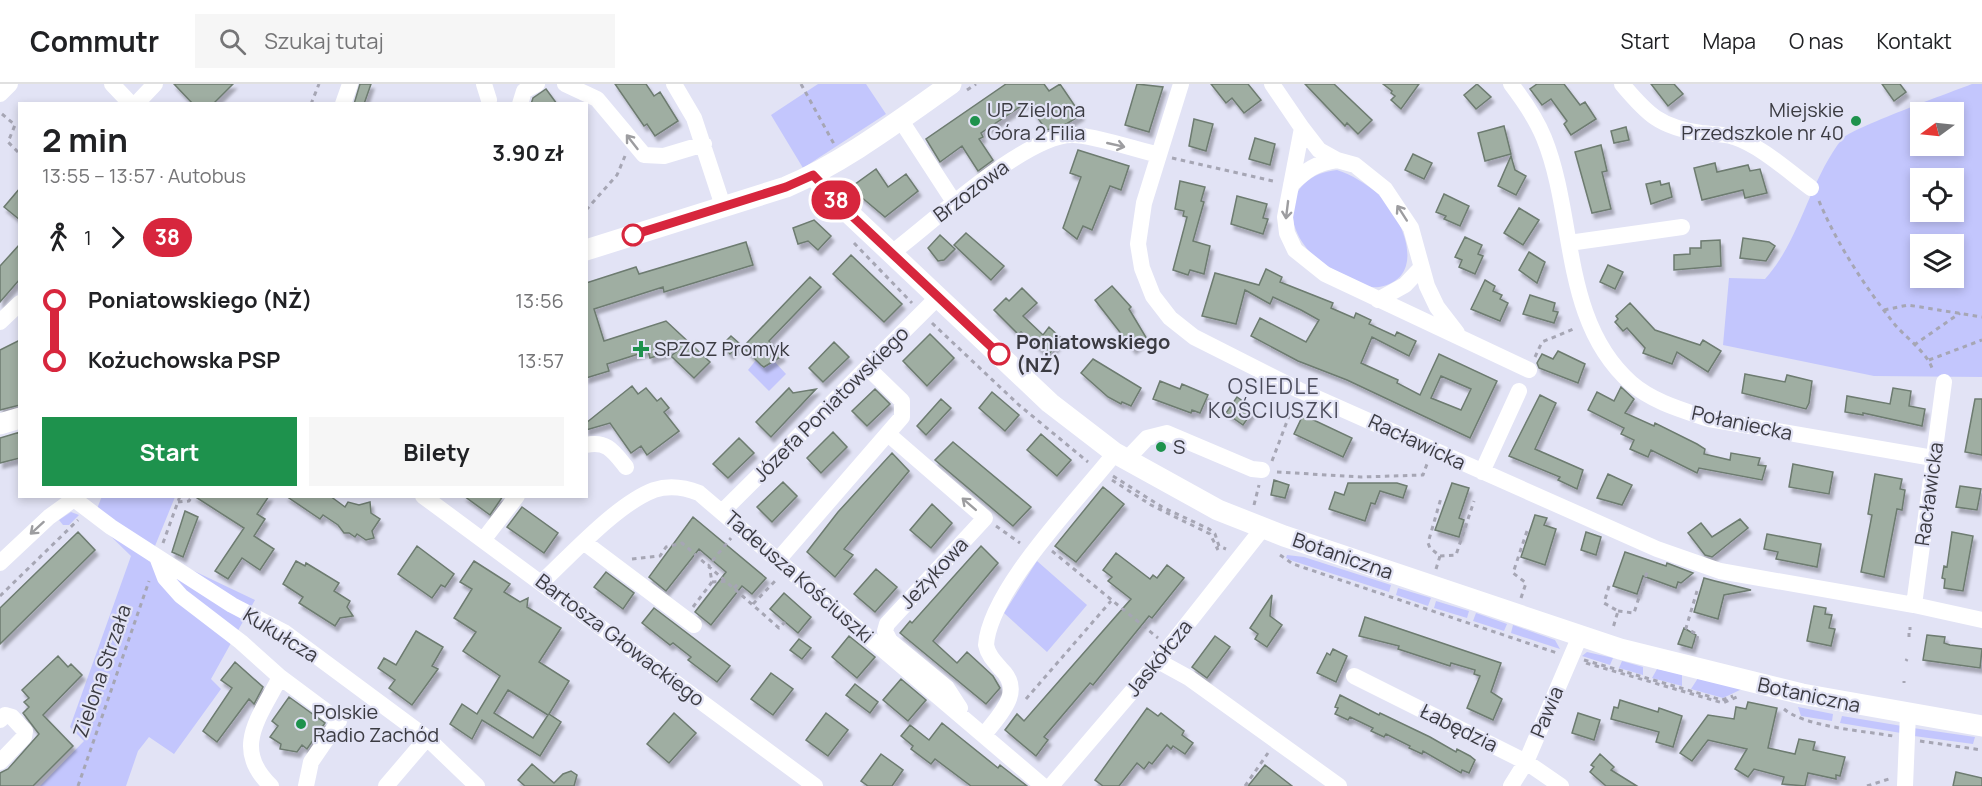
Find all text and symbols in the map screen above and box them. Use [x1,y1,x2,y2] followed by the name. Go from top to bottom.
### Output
[195,14,615,68] search box
[30,22,159,60] text: Commutr
[216,25,249,58] icon: search
[264,26,384,56] text: Szukaj tutaj
[1621,27,1670,55] text: Start
[1703,27,1756,55] text: Mapa
[1789,27,1844,55] text: O nas
[1877,27,1952,55] text: Kontakt
[987,96,1085,146] place label: UP Zielona Góra 2 Filia
[1681,96,1844,146] place label: Miejskie Przedszkole nr 40
[1910,102,1964,156] north arrow
[1910,102,1964,288] map controls
[968,114,982,128] marker: UP Zielona Góra 2 Filia
[1849,114,1863,128] marker: Miejskie Przedszkole nr 40
[42,117,128,162] text: 2 min
[626,134,639,150] one-way arrow
[492,138,564,168] text: 3.90 zł
[1106,139,1125,151] one-way arrow
[928,153,1014,228] street label: Brzozowa
[42,162,246,189] text: 13:55 – 13:57 · Autobus
[1910,168,1964,222] button: locate
[809,180,863,220] line badge: 38
[823,186,849,214] text: 38
[1281,199,1292,219] one-way arrow
[1396,205,1408,222] one-way arrow
[42,221,75,254] icon: walk
[101,221,134,254] icon: forward
[155,223,180,251] text: 38
[84,224,92,251] text: 1
[622,224,644,246] unlabelled marker
[1910,234,1964,288] button: layers
[88,285,312,315] text: Poniatowskiego (NŻ)
[515,287,564,314] text: 13:56
[747,320,915,487] street label: Józefa Poniatowskiego
[1016,328,1170,378] place label: Poniatowskiego (NŻ)
[654,335,790,362] place label: SPZOZ Promyk
[632,340,650,358] marker: SPZOZ Promyk
[988,343,1010,365] marker: Poniatowskiego (NŻ)
[88,345,280,375] text: Kożuchowska PSP
[518,347,564,374] text: 13:57
[1208,372,1340,424] district label: OSIEDLE KOŚCIUSZKI
[1689,399,1795,446] street label: Połaniecka
[1364,407,1470,476] street label: Racławicka
[42,417,297,486] button: Start
[309,417,564,486] button: Bilety
[1173,433,1185,460] place label: S
[1154,440,1168,454] marker: S
[1908,440,1949,548] street label: Racławicka
[962,497,977,511] one-way arrow
[719,504,879,649] street label: Tadeusza Kościuszki
[30,521,45,535] one-way arrow
[1289,526,1397,585] street label: Botaniczna
[893,531,974,614] street label: Jeżykowa
[530,567,710,712] street label: Bartosza Głowackiego
[66,601,137,741] street label: Zielona Strzała
[238,601,324,668] street label: Kukułcza
[1119,614,1198,702] street label: Jaskółcza
[1755,670,1863,719] street label: Botaniczna
[1524,682,1569,742] street label: Pawia
[1416,697,1503,758] street label: Łabędzia
[313,698,439,748] place label: Polskie Radio Zachód
[294,717,308,731] marker: Polskie Radio Zachód

